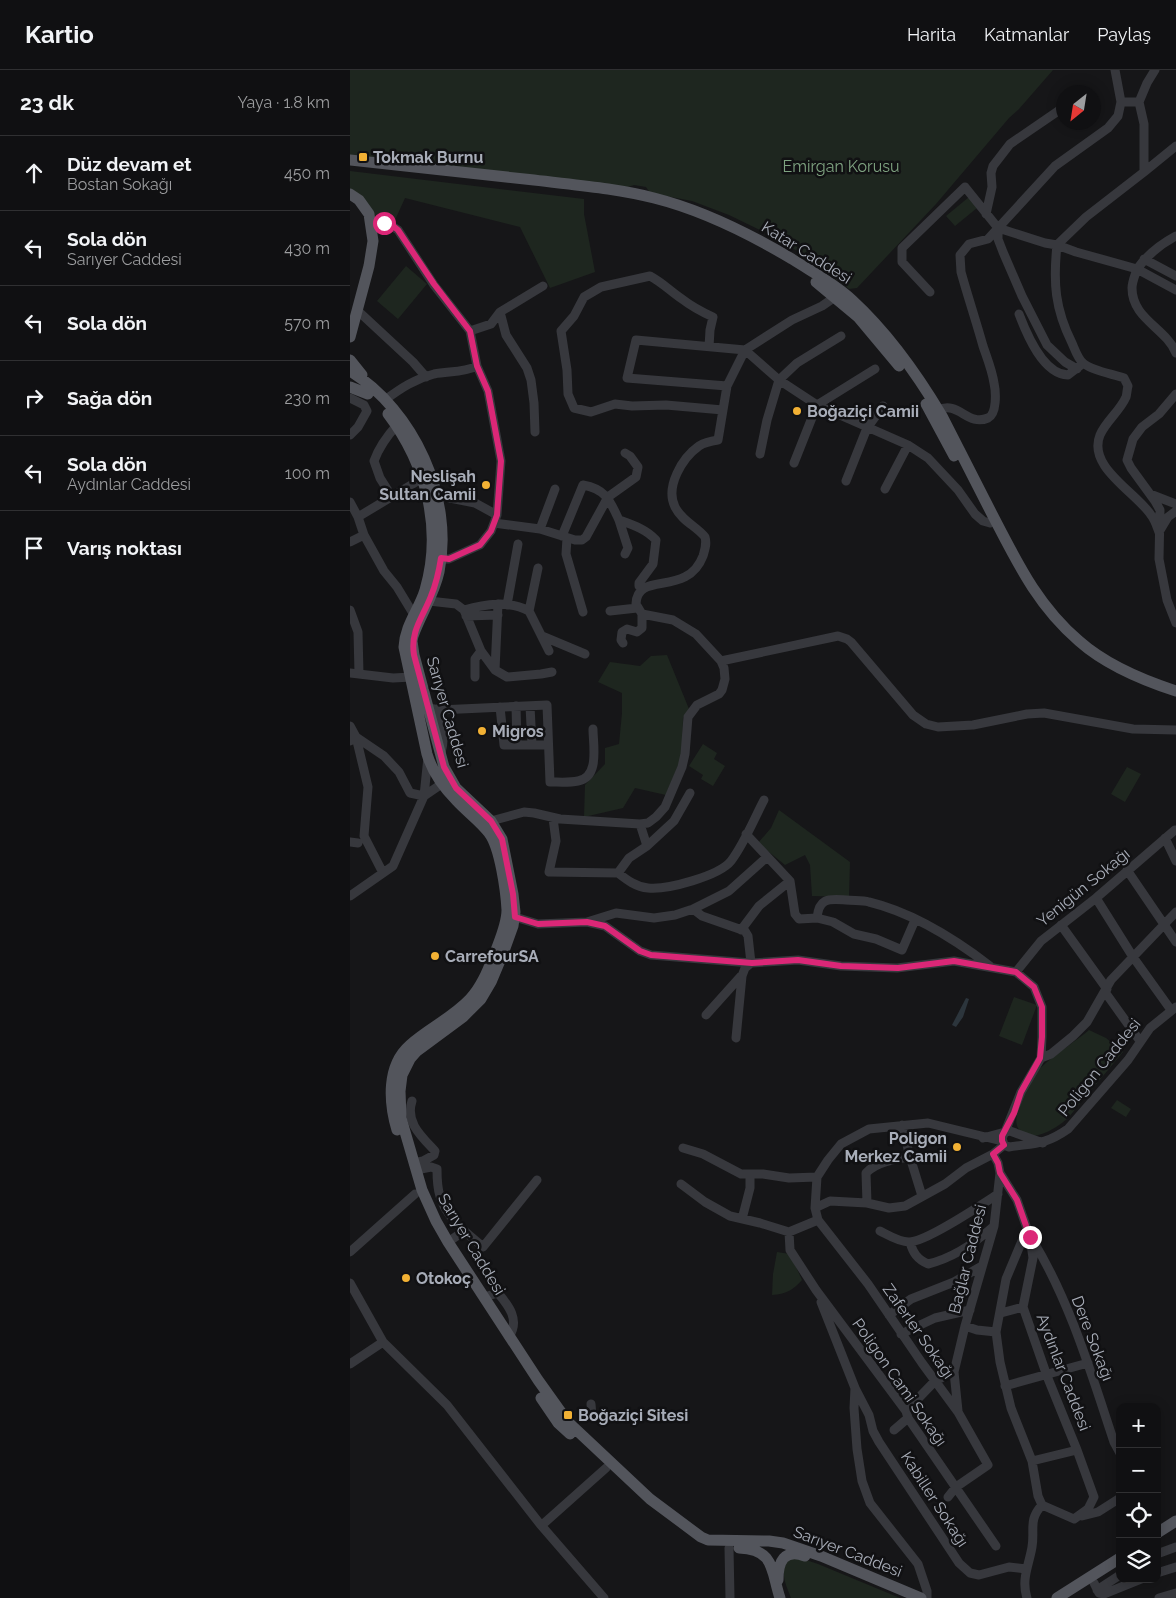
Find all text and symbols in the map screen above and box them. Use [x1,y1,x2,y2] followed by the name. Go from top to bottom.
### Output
[25,20,94,49] text: Kartio
[907,24,956,45] text: Harita
[984,24,1069,45] text: Katmanlar
[1097,24,1151,45] text: Paylaş
[1056,85,1101,130] north arrow
[20,90,74,115] text: 23 dk
[238,93,330,112] text: Yaya · 1.8 km
[373,148,483,167] place label: Tokmak Burnu
[357,151,369,163] marker: Tokmak Burnu
[67,153,192,175] text: Düz devam et
[783,157,899,176] park label: Emirgan Korusu
[20,159,48,187] icon: ahead
[284,164,330,183] text: 450 m
[67,175,172,194] text: Bostan Sokağı
[373,212,396,235] route start
[758,217,855,288] street label: Katar Caddesi
[67,228,147,250] text: Sola dön
[20,234,48,262] icon: left
[284,239,330,258] text: 430 m
[67,250,182,269] text: Sarıyer Caddesi
[20,309,48,337] icon: left
[67,312,147,334] text: Sola dön
[284,314,330,333] text: 570 m
[20,384,48,412] icon: right
[67,387,152,409] text: Sağa dön
[285,389,330,408] text: 230 m
[807,402,919,421] place label: Boğaziçi Camii
[791,405,803,417] marker: Boğaziçi Camii
[67,453,147,475] text: Sola dön
[20,459,48,487] icon: left
[285,464,330,483] text: 100 m
[379,467,476,504] place label: Neslişah Sultan Camii
[67,475,191,494] text: Aydınlar Caddesi
[480,479,492,491] marker: Neslişah Sultan Camii
[20,534,48,562] icon: arrive
[67,537,182,559] text: Varış noktası
[423,654,472,770] street label: Sarıyer Caddesi
[492,722,544,741] place label: Migros
[476,725,488,737] marker: Migros
[1033,844,1133,931] street label: Yenigün Sokağı
[445,947,539,966] place label: CarrefourSA
[429,950,441,962] marker: CarrefourSA
[1054,1015,1145,1120] street label: Poligon Caddesi
[845,1129,947,1166] place label: Poligon Merkez Camii
[951,1141,963,1153] marker: Poligon Merkez Camii
[434,1190,509,1298] street label: Sarıyer Caddesi
[945,1203,990,1316] street label: Bağlar Caddesi
[1019,1226,1042,1249] route end
[416,1269,471,1288] place label: Otokoç
[400,1272,412,1284] marker: Otokoç
[879,1280,958,1382] street label: Zaferler Sokağı
[1068,1293,1117,1383] street label: Dere Sokağı
[1032,1311,1095,1433] street label: Aydınlar Caddesi
[848,1315,951,1450] street label: Poligon Cami Sokağı
[1116,1403,1161,1583] map controls
[1116,1403,1161,1448] button: +
[578,1406,688,1425] place label: Boğaziçi Sitesi
[562,1409,574,1421] marker: Boğaziçi Sitesi
[897,1448,972,1550] street label: Kabiller Sokağı
[1116,1448,1161,1493] button: −
[1116,1493,1161,1538] button: locate
[791,1522,905,1581] street label: Sarıyer Caddesi
[1116,1538,1161,1583] button: layers

